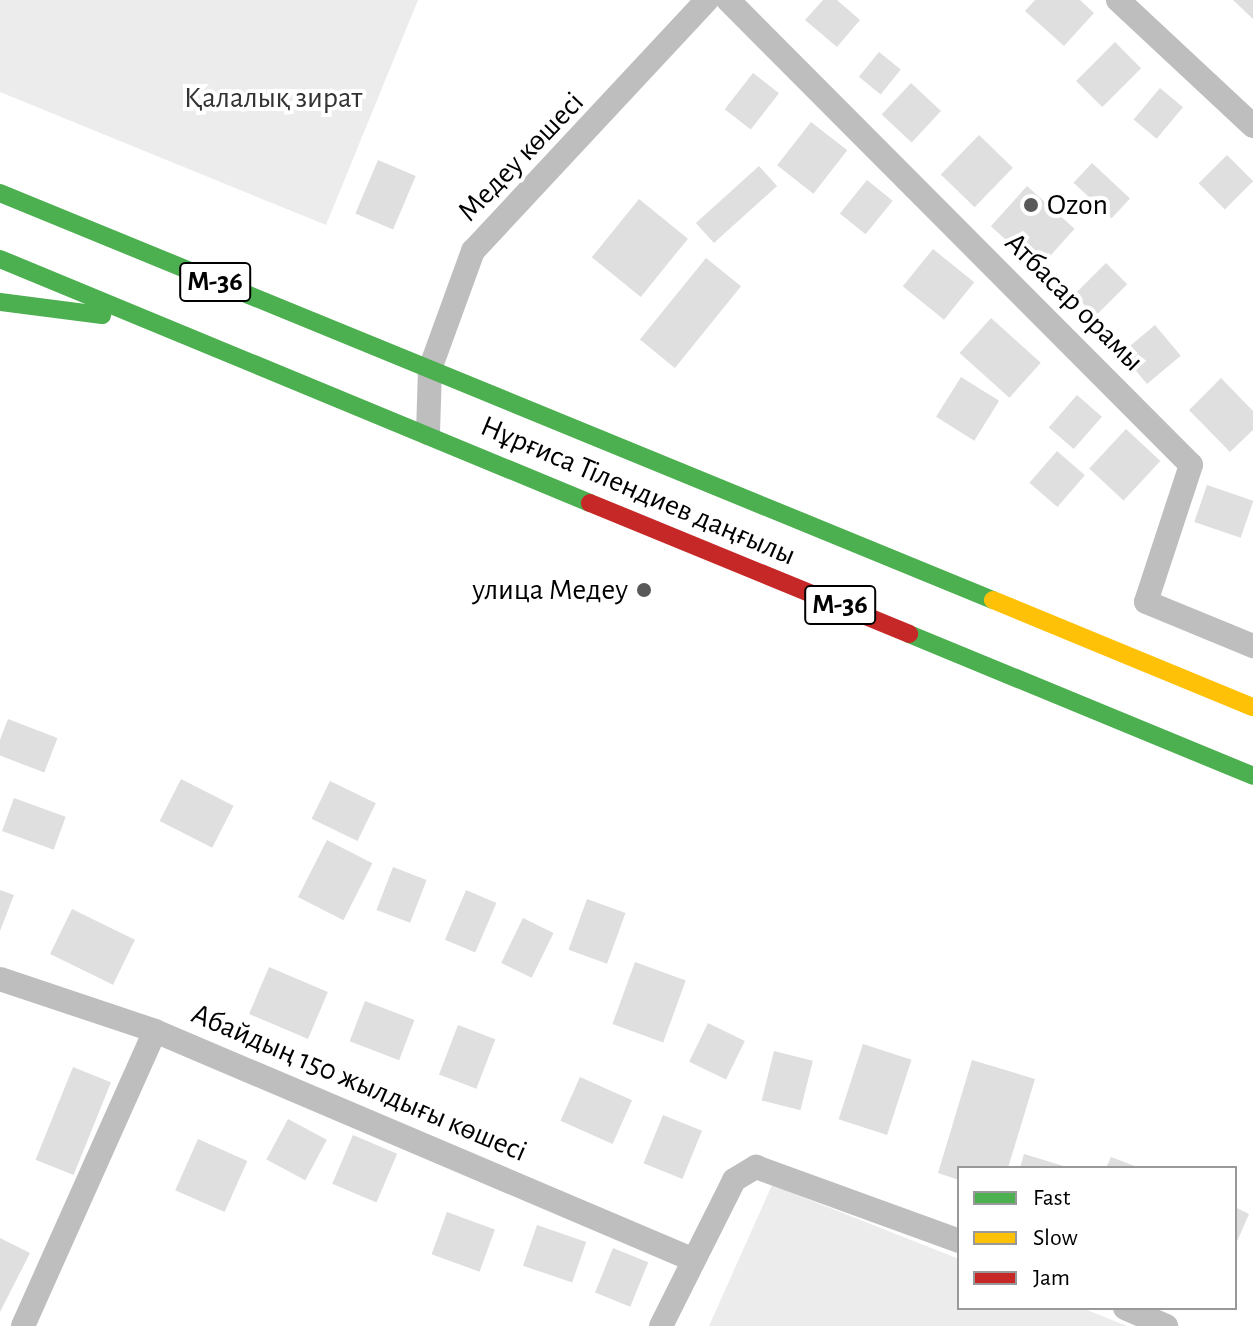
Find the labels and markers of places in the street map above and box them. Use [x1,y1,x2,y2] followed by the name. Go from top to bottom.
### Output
[1047,187,1108,223] place label: Ozon
[1022,196,1040,214] marker: Ozon
[472,572,628,608] place label: улица Медеу
[635,581,653,599] marker: улица Медеу

